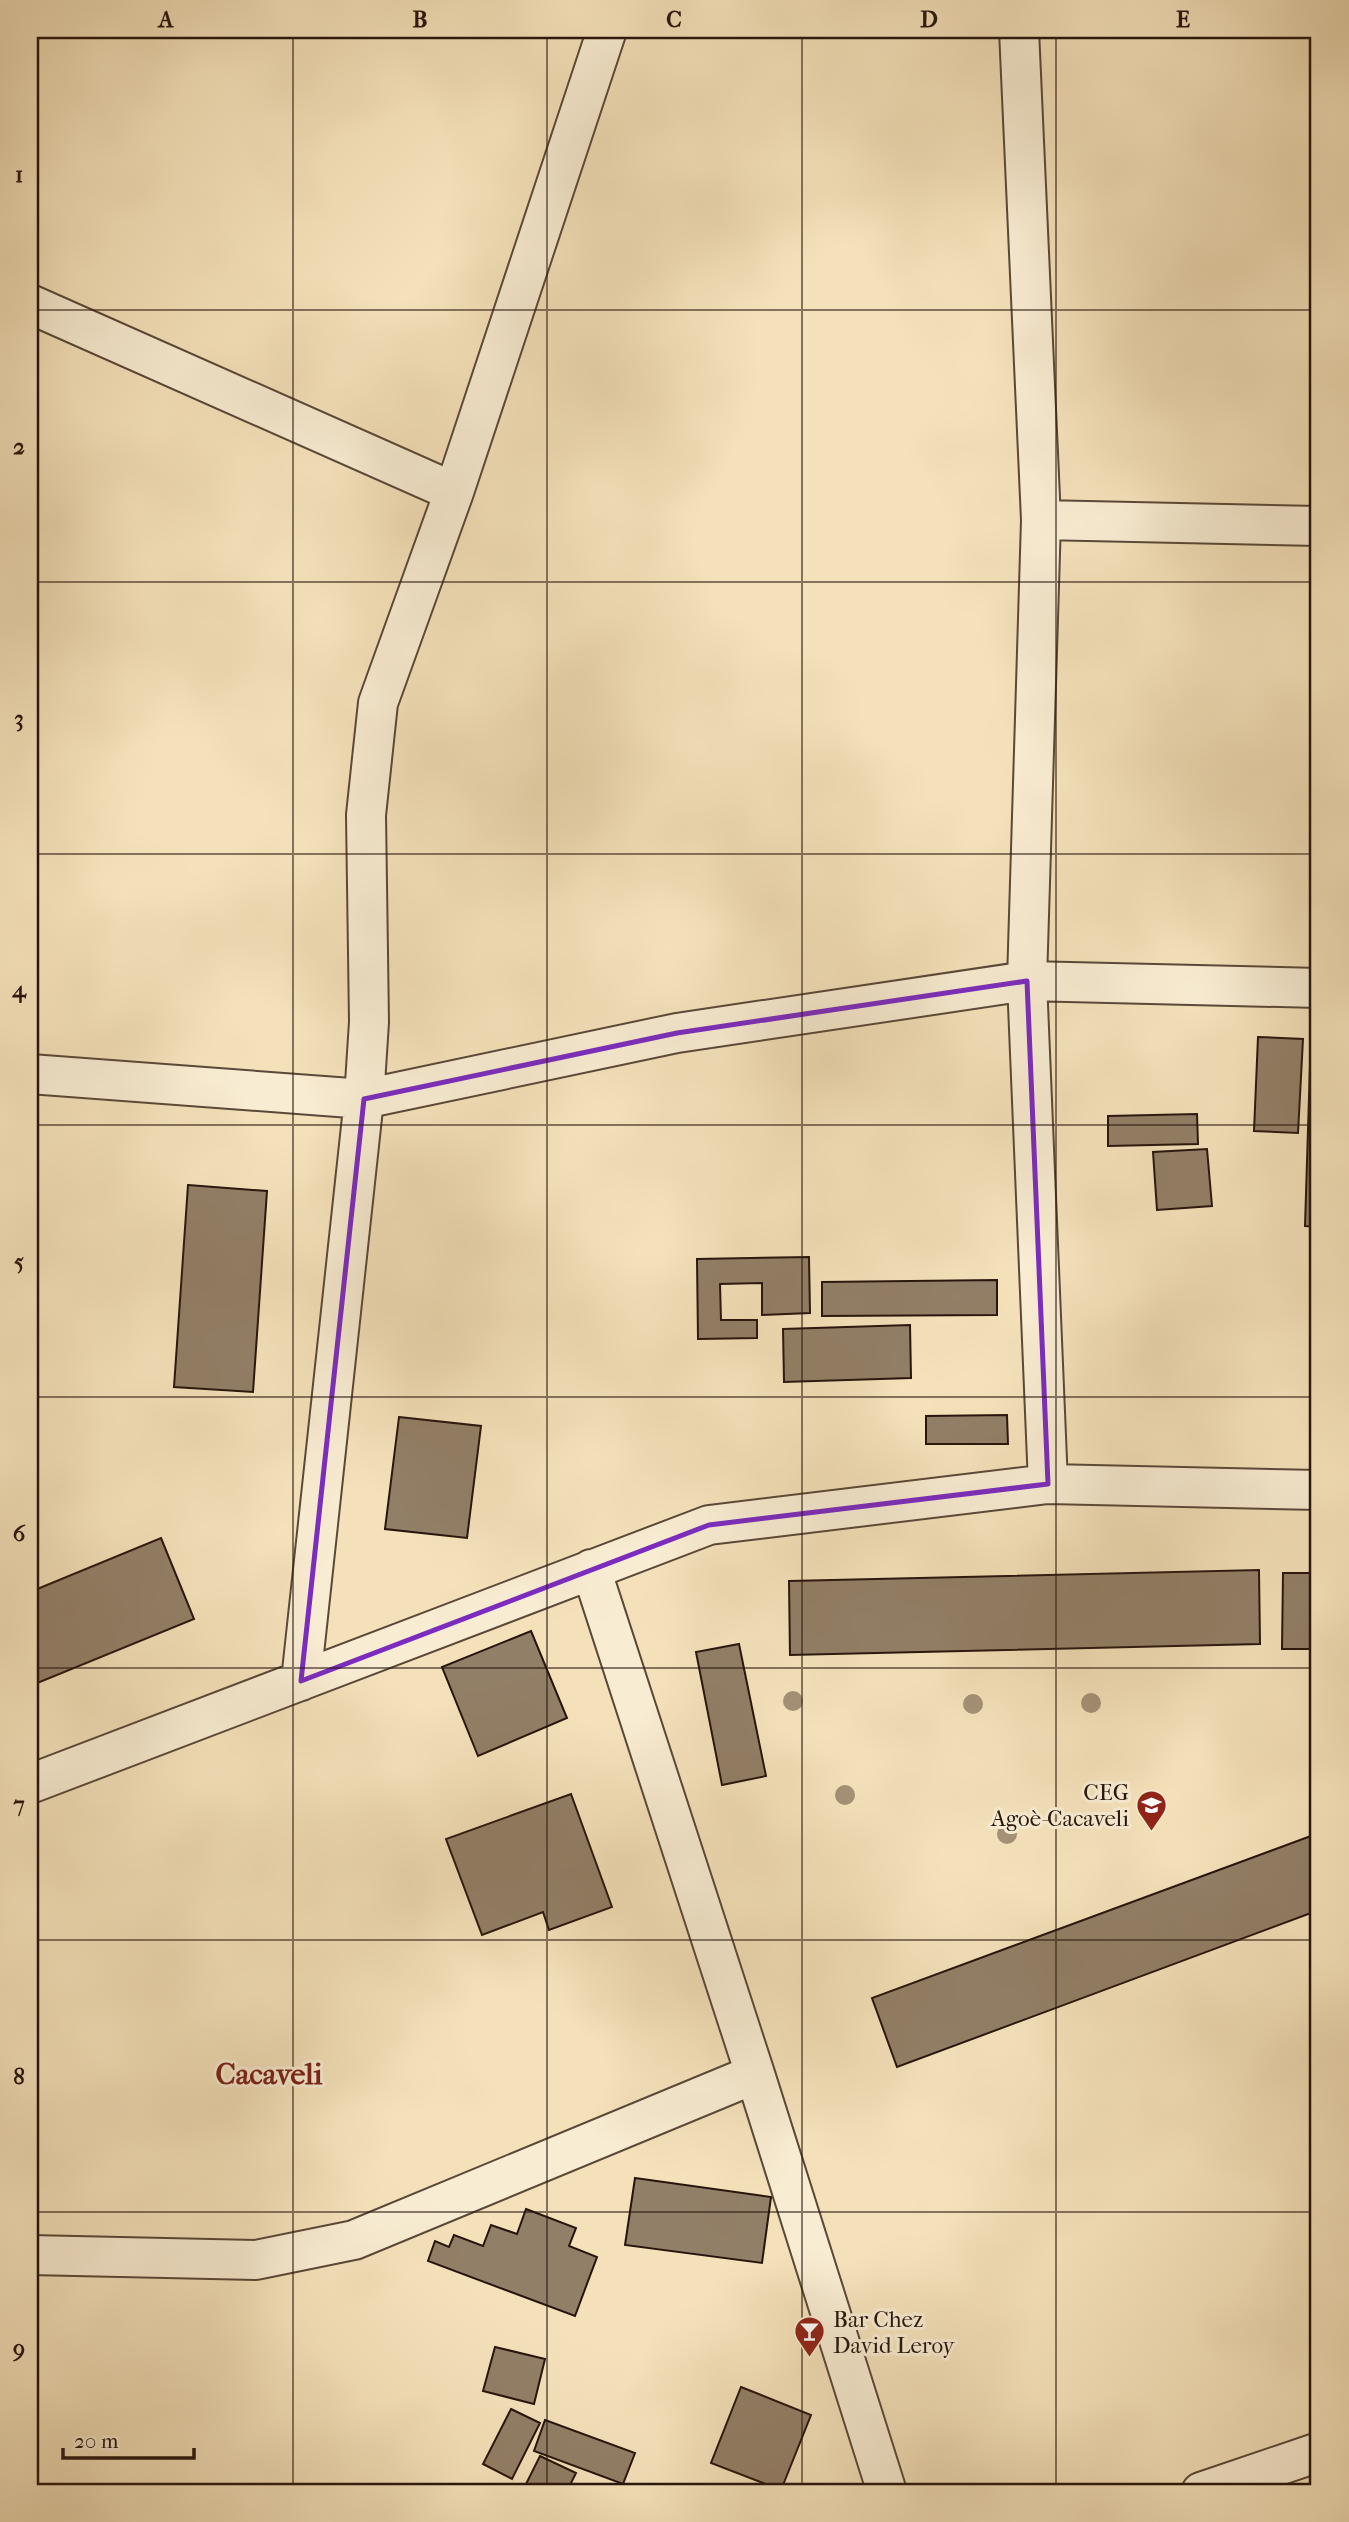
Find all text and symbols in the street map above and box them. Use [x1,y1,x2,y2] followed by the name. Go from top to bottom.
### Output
[157,6,175,33] text: A
[413,6,428,33] text: B
[666,6,682,33] text: C
[920,6,938,33] text: D
[1176,6,1190,33] text: E
[15,161,23,188] text: 1
[13,433,25,460] text: 2
[14,705,24,732] text: 3
[11,976,27,1003] text: 4
[14,1248,24,1275] text: 5
[13,1520,26,1547] text: 6
[990,1779,1129,1832] place label: CEG Agoè-Cacaveli
[1135,1788,1169,1832] school or university icon: CEG Agoè-Cacaveli
[12,1791,25,1818] text: 7
[216,2057,323,2092] district label: Cacaveli
[13,2063,25,2090] text: 8
[833,2306,955,2359] place label: Bar Chez David Leroy
[793,2315,827,2359] bar icon: Bar Chez David Leroy
[12,2335,25,2362] text: 9
[63,2417,194,2461] scale bar
[74,2429,119,2453] text: 20 m

